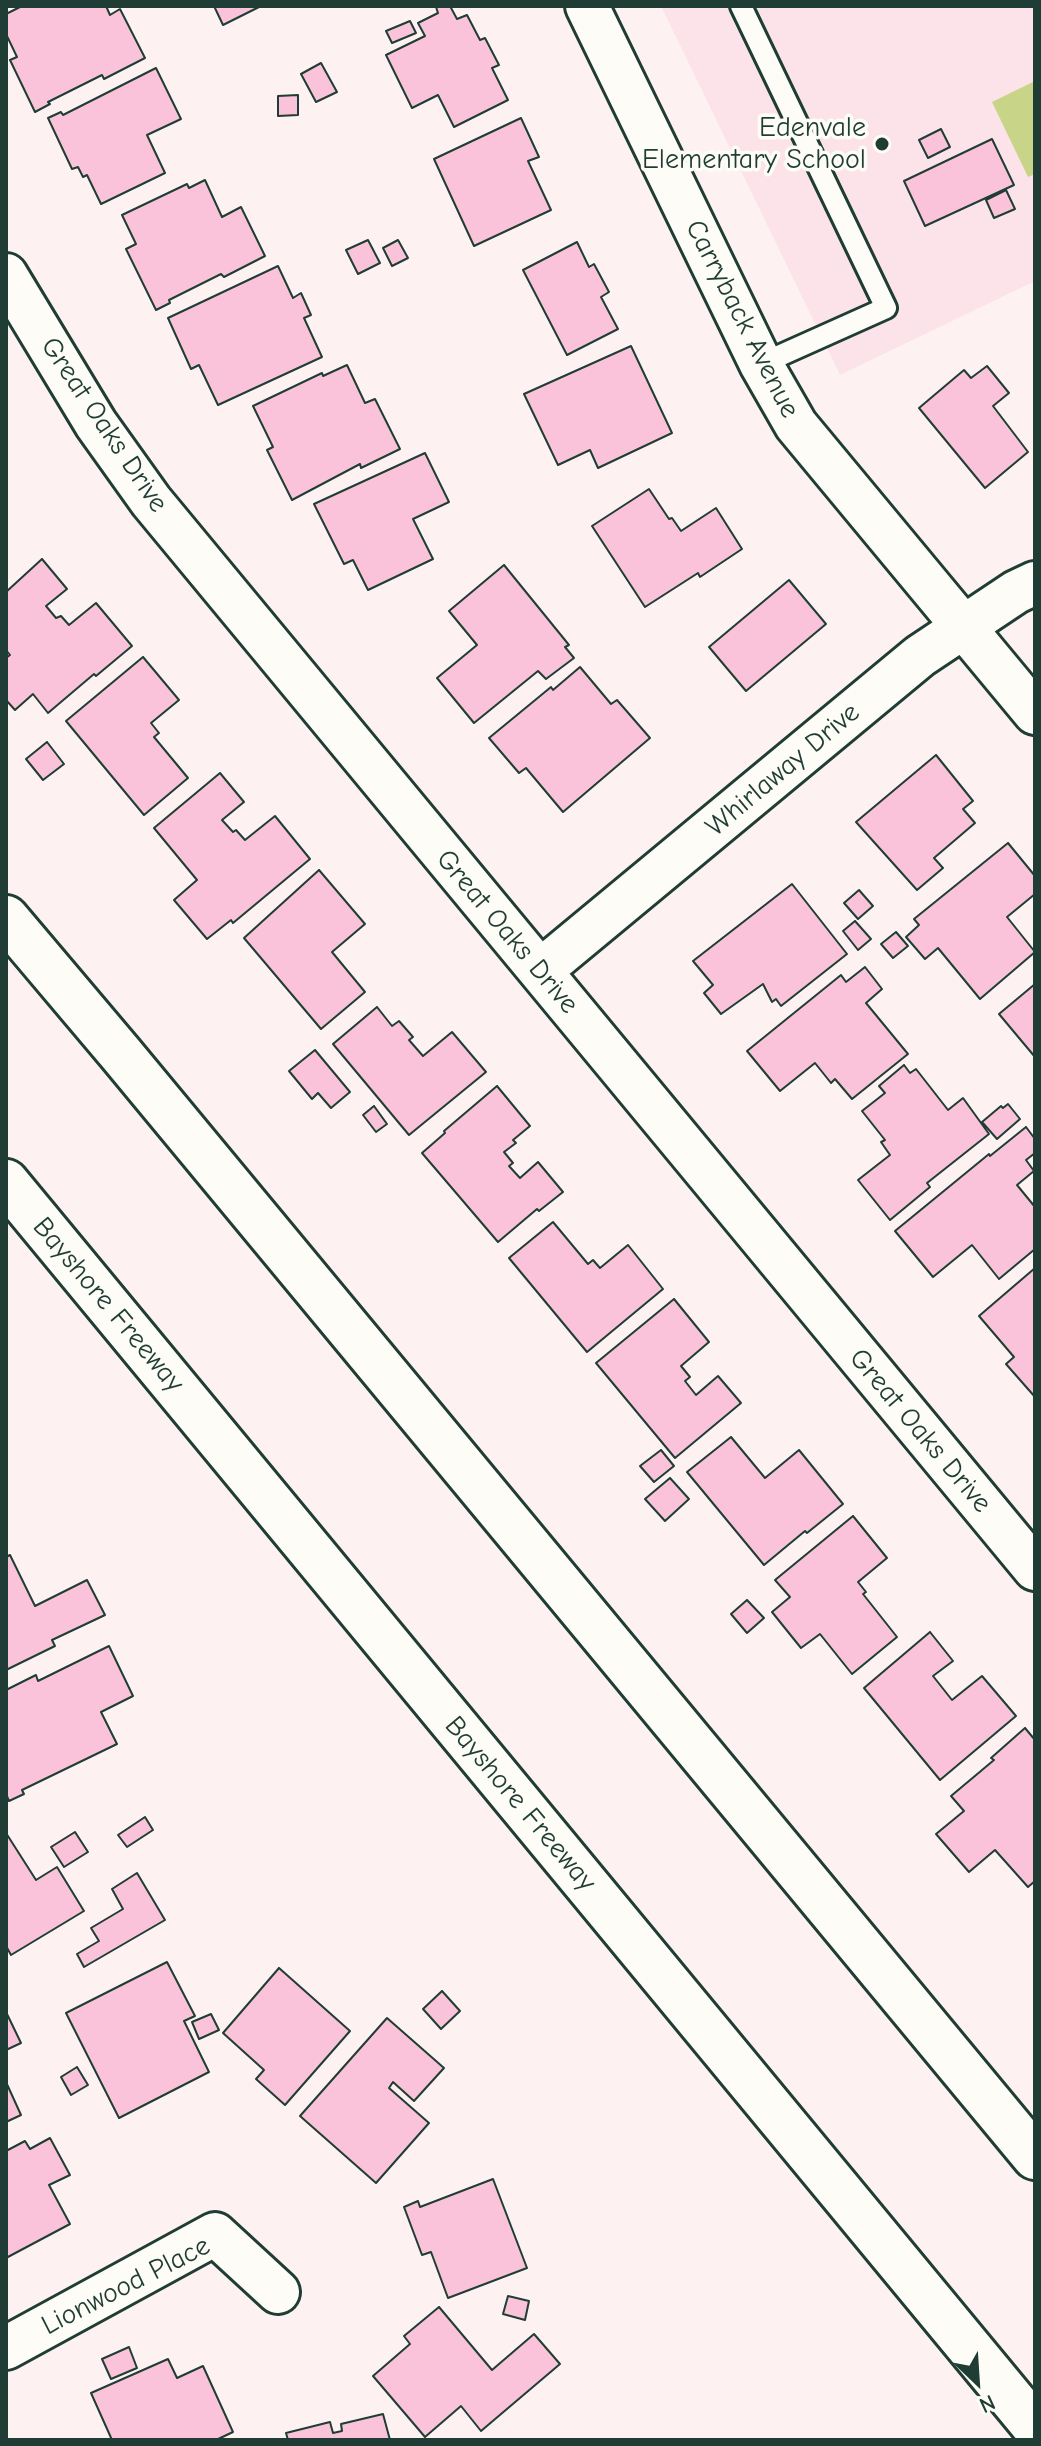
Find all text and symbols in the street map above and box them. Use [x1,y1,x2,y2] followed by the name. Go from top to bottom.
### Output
[642,111,866,177] place label: Edenvale Elementary School
[873,135,891,153] marker: Edenvale Elementary School
[678,214,806,424] street label: Carryback Avenue
[33,331,175,519] street label: Great Oaks Drive
[699,696,867,844] street label: Whirlaway Drive
[429,843,585,1021] street label: Great Oaks Drive
[25,1211,191,1399] street label: Bayshore Freeway
[842,1342,998,1520] street label: Great Oaks Drive
[437,1710,603,1898] street label: Bayshore Freeway
[36,2229,216,2343] street label: Lionwood Place
[937,2342,1017,2422] north arrow
[975,2389,999,2419] text: N

